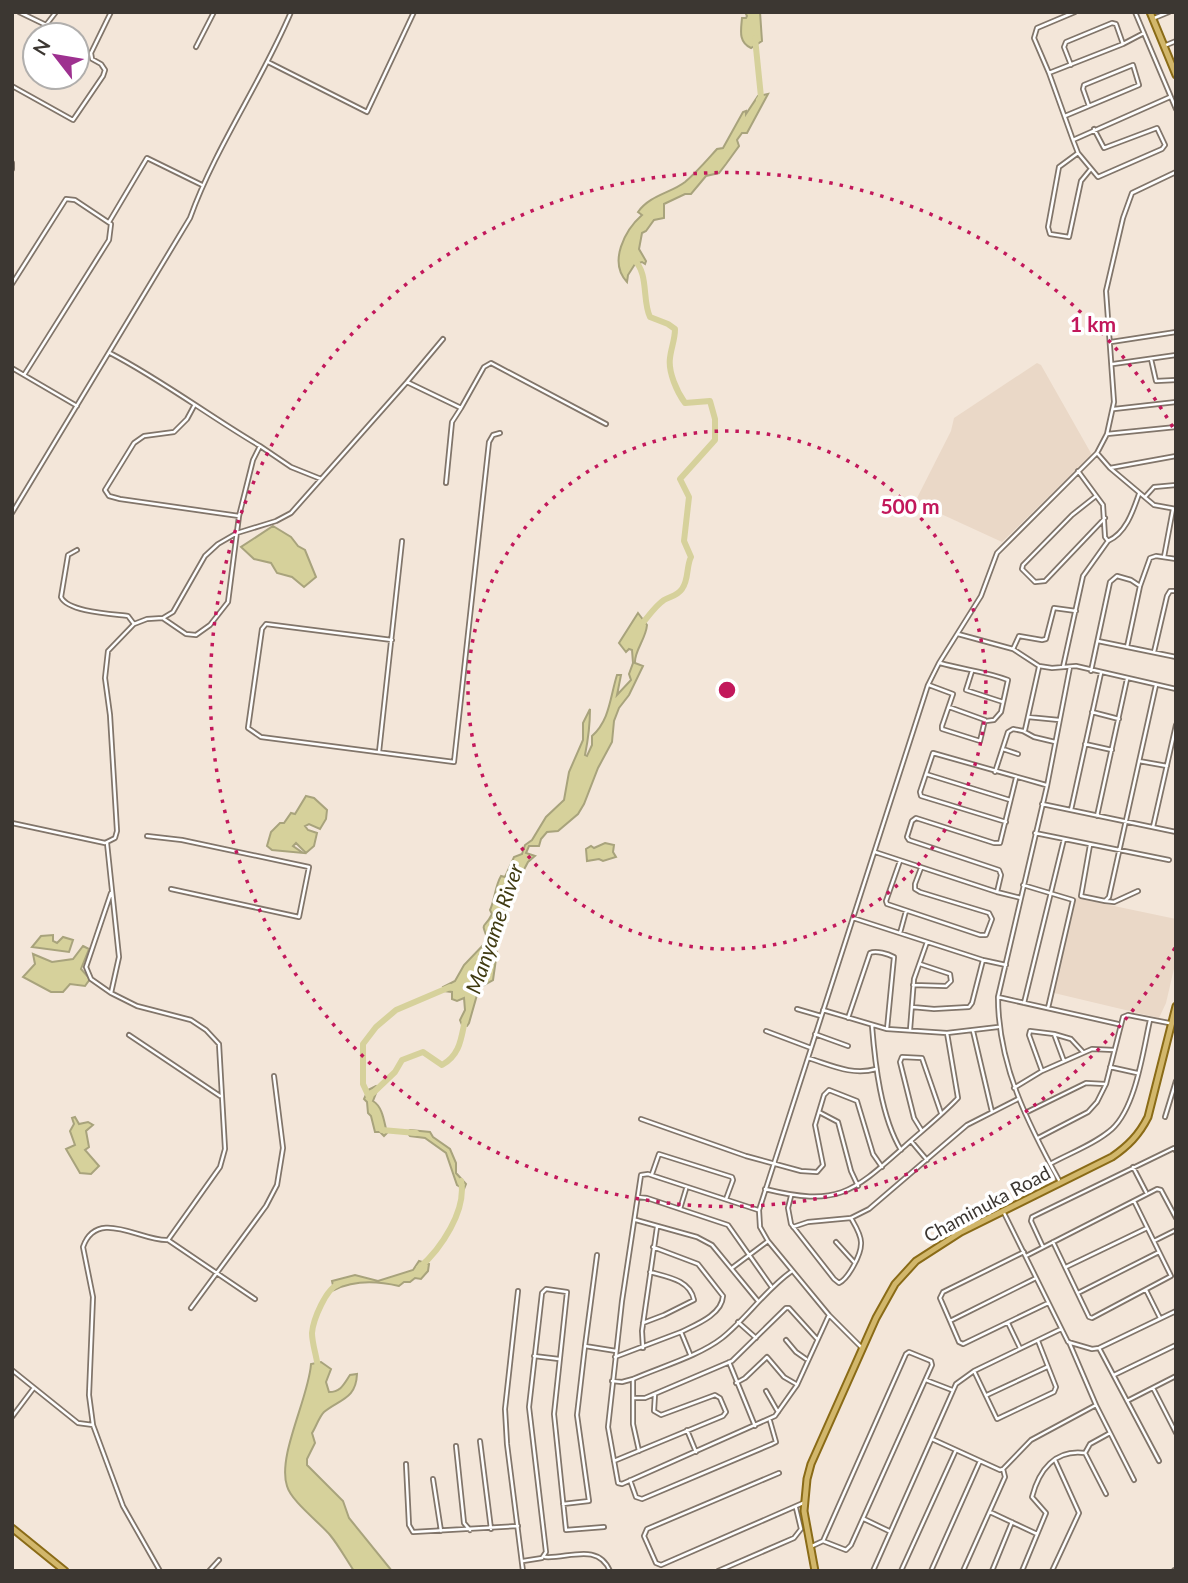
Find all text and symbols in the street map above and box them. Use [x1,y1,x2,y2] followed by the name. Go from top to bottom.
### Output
[21,21,91,91] north arrow
[27,35,55,59] text: N
[1070,311,1116,336] text: 1 km
[880,493,940,518] text: 500 m
[715,678,739,702] centre of rings
[460,860,528,997] water label: Manyame River
[919,1160,1054,1247] street label: Chaminuka Road

